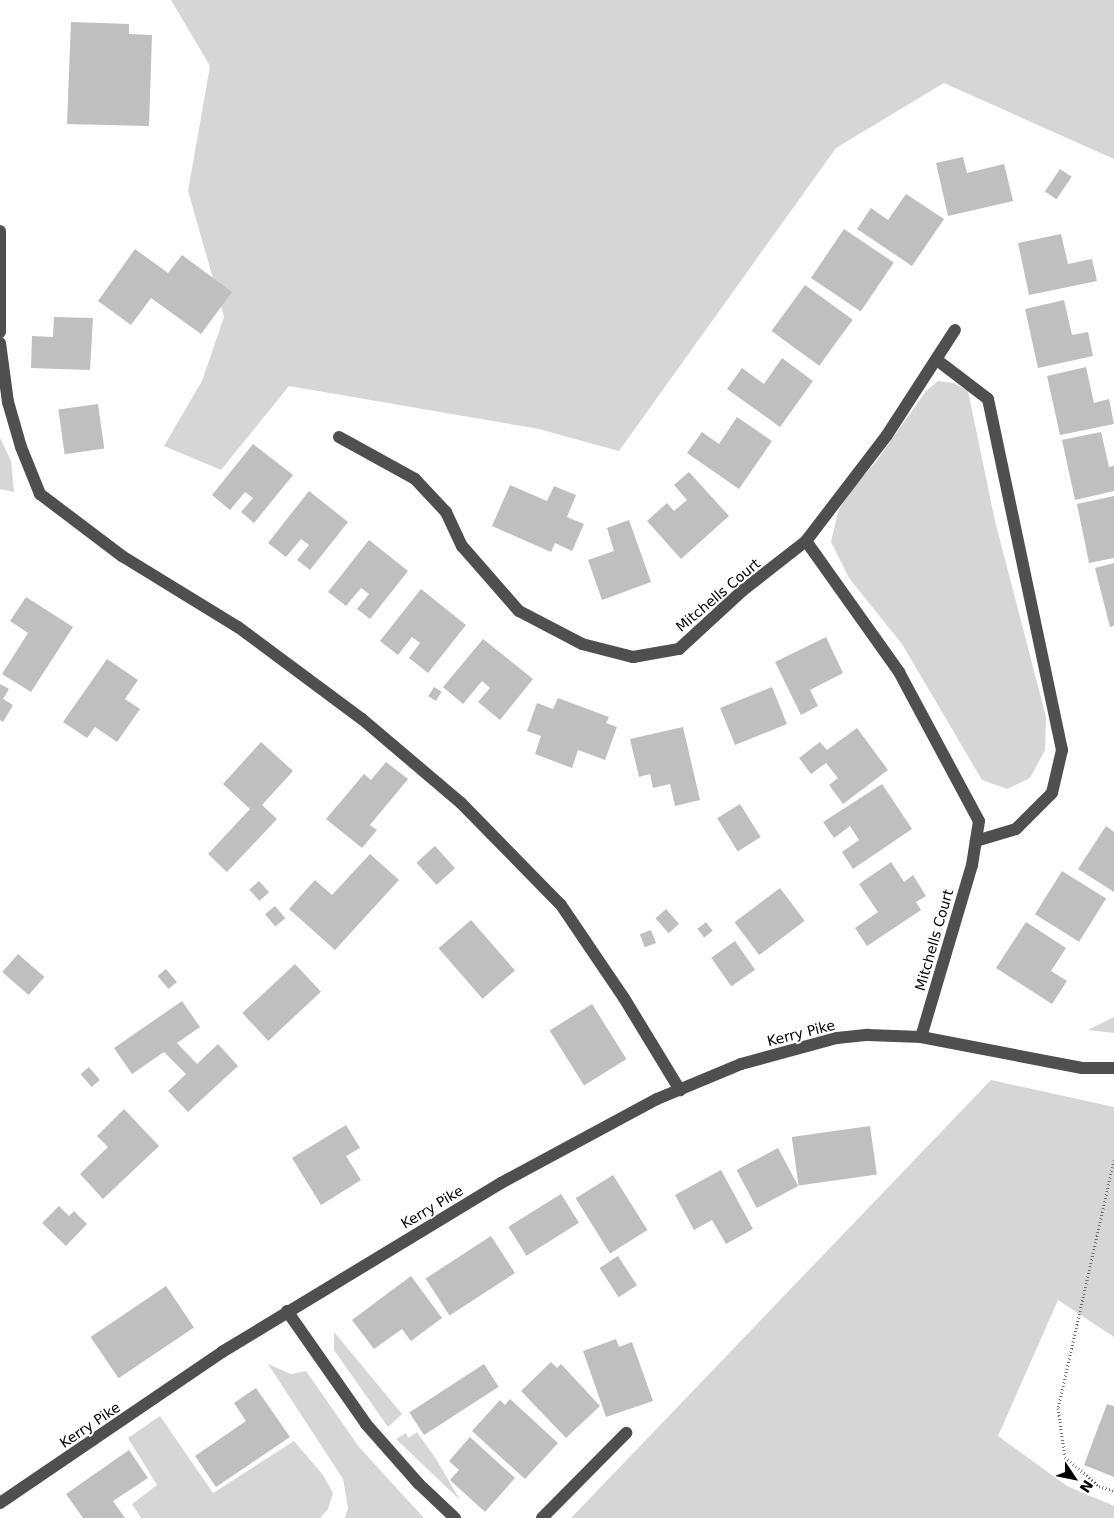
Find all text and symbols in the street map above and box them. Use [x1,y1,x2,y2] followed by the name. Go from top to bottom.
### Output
[673,555,763,635] street label: Mitchells Court
[912,887,956,993] street label: Mitchells Court
[765,1016,837,1050] street label: Kerry Pike
[398,1182,466,1232] street label: Kerry Pike
[57,1399,123,1451] street label: Kerry Pike
[1049,1453,1099,1503] north arrow
[1077,1477,1096,1496] text: N

